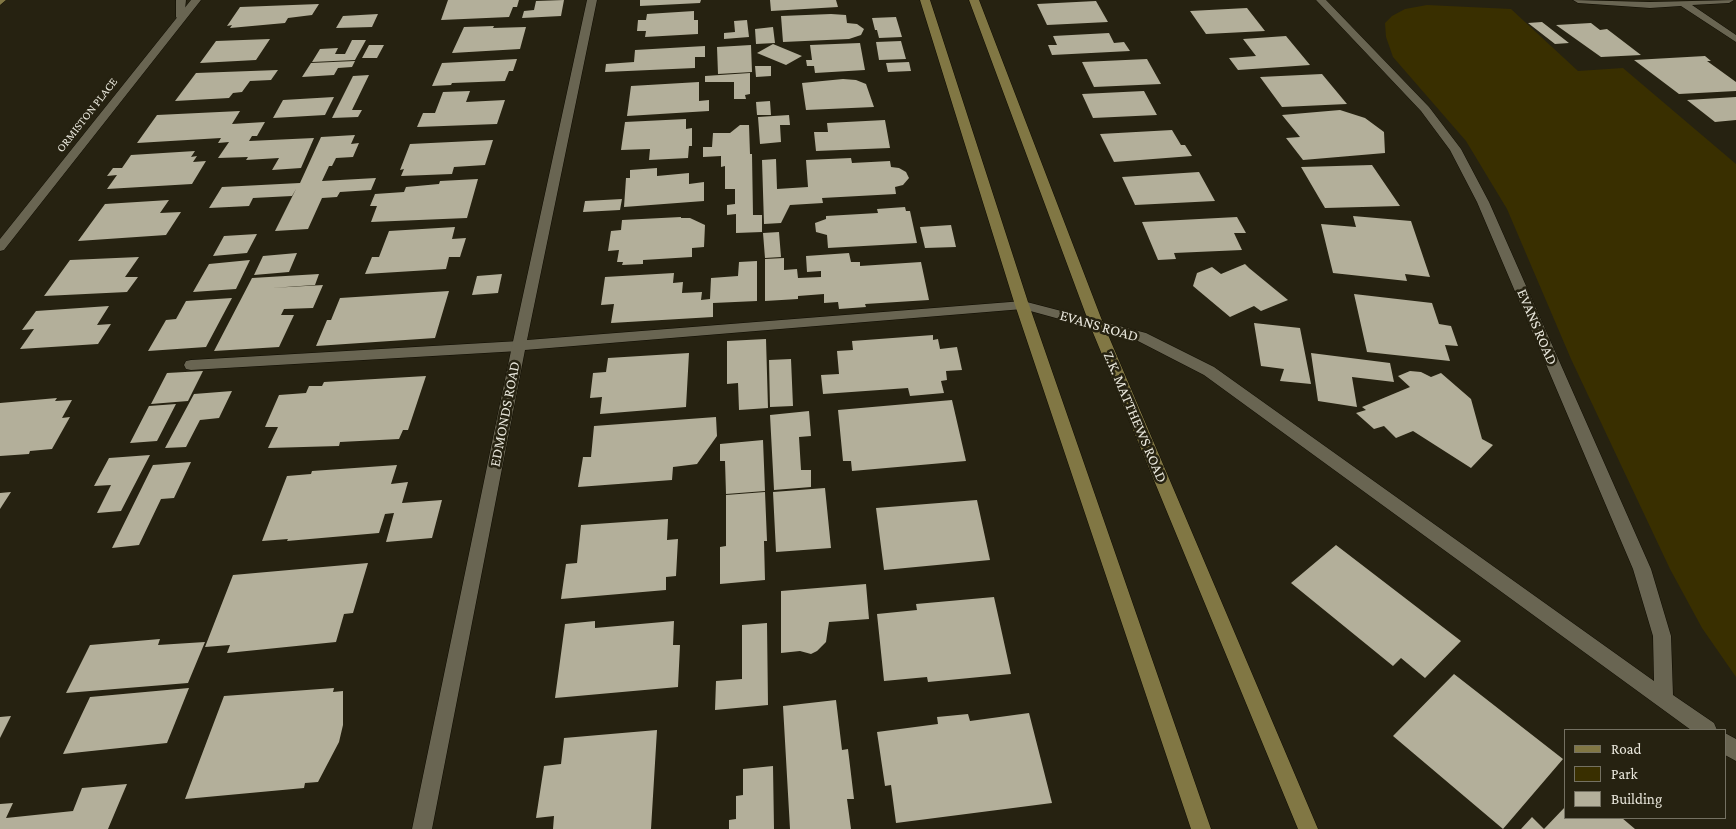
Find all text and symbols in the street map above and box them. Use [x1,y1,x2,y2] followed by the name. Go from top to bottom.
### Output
[53,75,121,155] street label: ORMISTON PLACE
[1513,286,1561,368] street label: EVANS ROAD
[1058,306,1140,346] street label: EVANS ROAD
[1099,349,1171,485] street label: Z.K. MATTHEWS ROAD
[486,360,524,468] street label: EDMONDS ROAD
[1564,729,1726,819] legend
[1611,741,1641,757] text: Road
[1611,766,1638,782] text: Park
[1611,791,1662,807] text: Building

